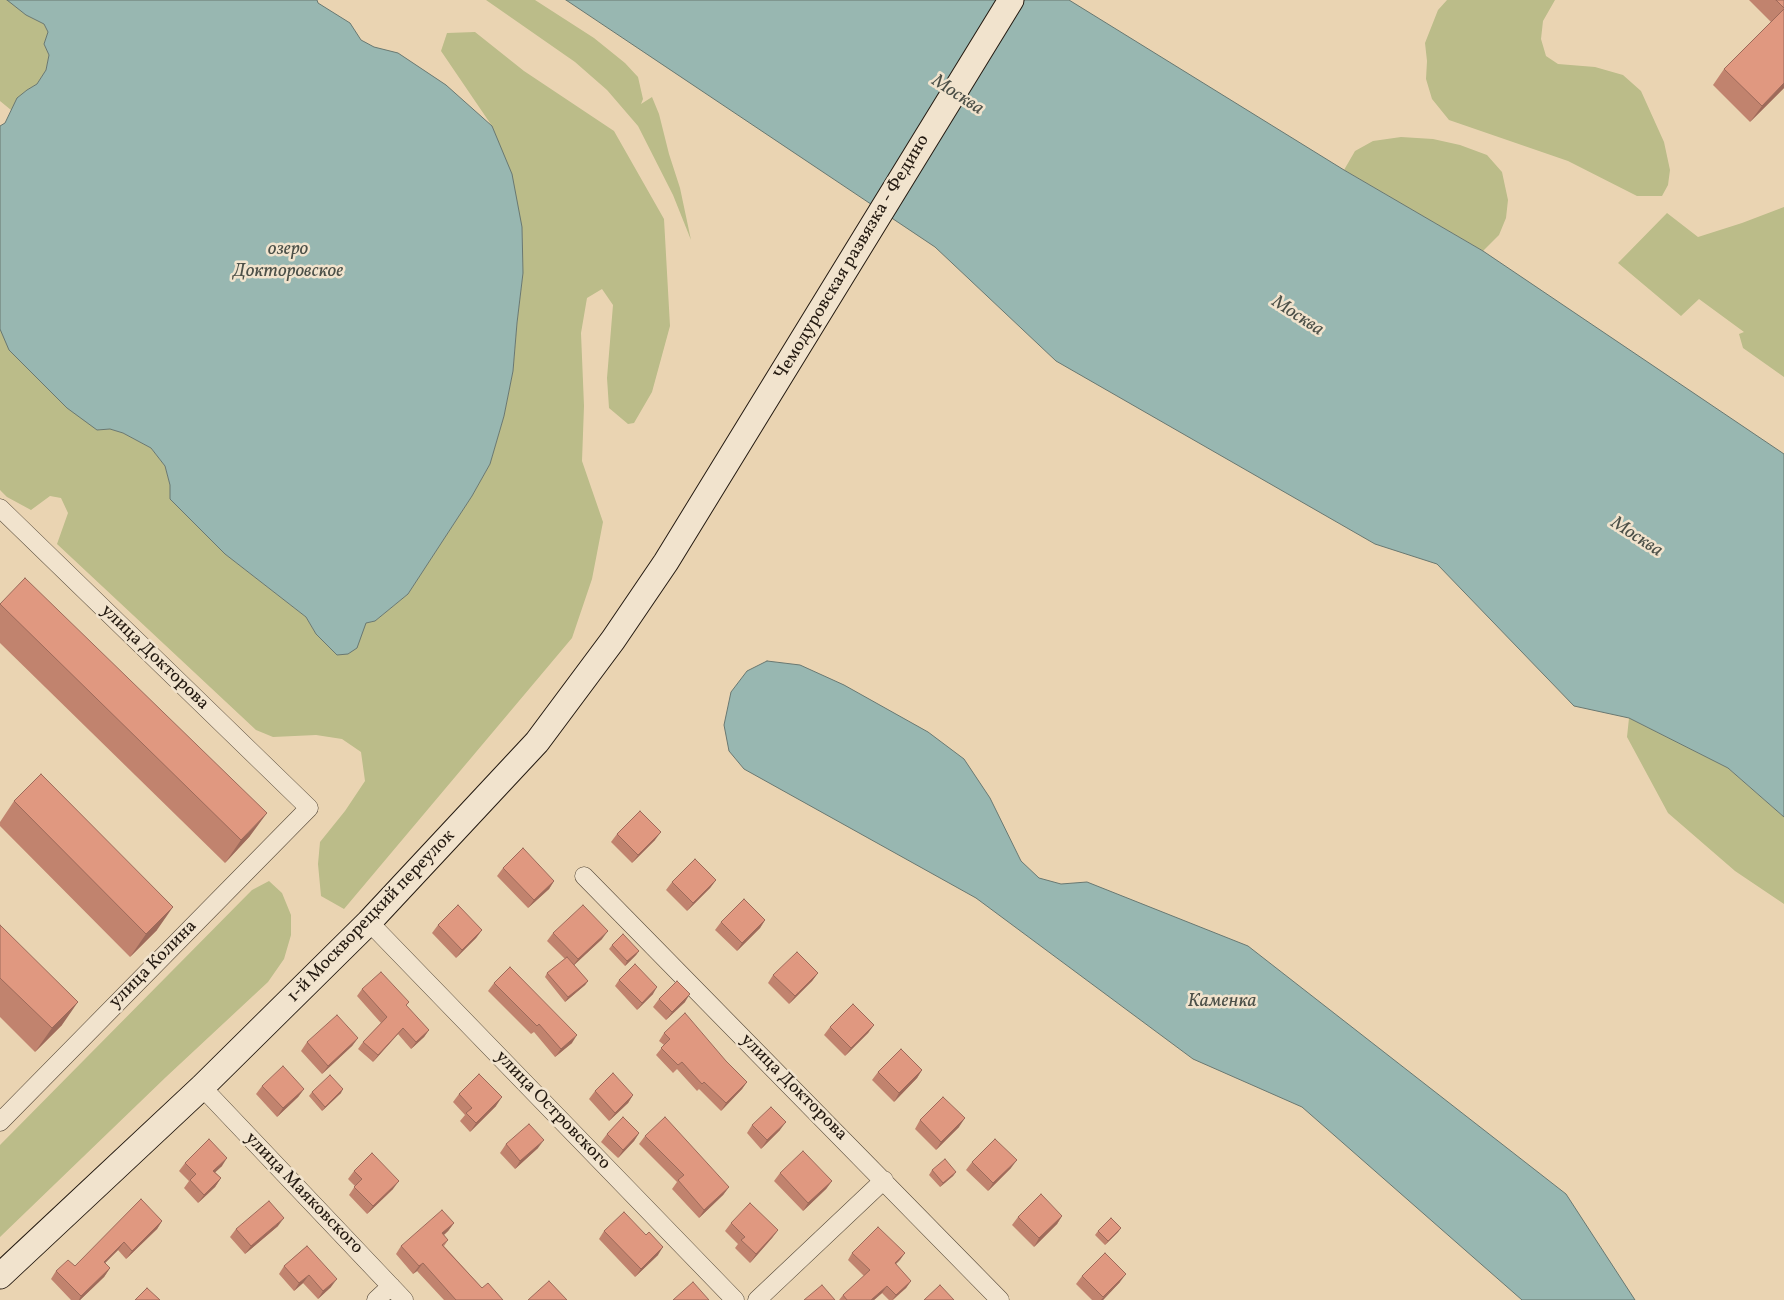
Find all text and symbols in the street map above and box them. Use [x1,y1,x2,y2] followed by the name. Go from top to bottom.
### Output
[927,71,987,121] water label: Москва
[771,131,935,385] street label: Чемодуровская развязка - Федино
[233,240,343,284] water label: озеро Докторовское
[1267,292,1327,342] water label: Москва
[1606,513,1666,563] water label: Москва
[95,601,213,715] street label: улица Докторова
[284,826,460,1008] street label: 1-й Москворецкий переулок
[106,917,202,1013] street label: улица Колина
[1188,992,1256,1014] water label: Каменка
[735,1030,851,1146] street label: улица Докторова
[490,1047,614,1175] street label: улица Островского
[239,1129,367,1259] street label: улица Маяковского

